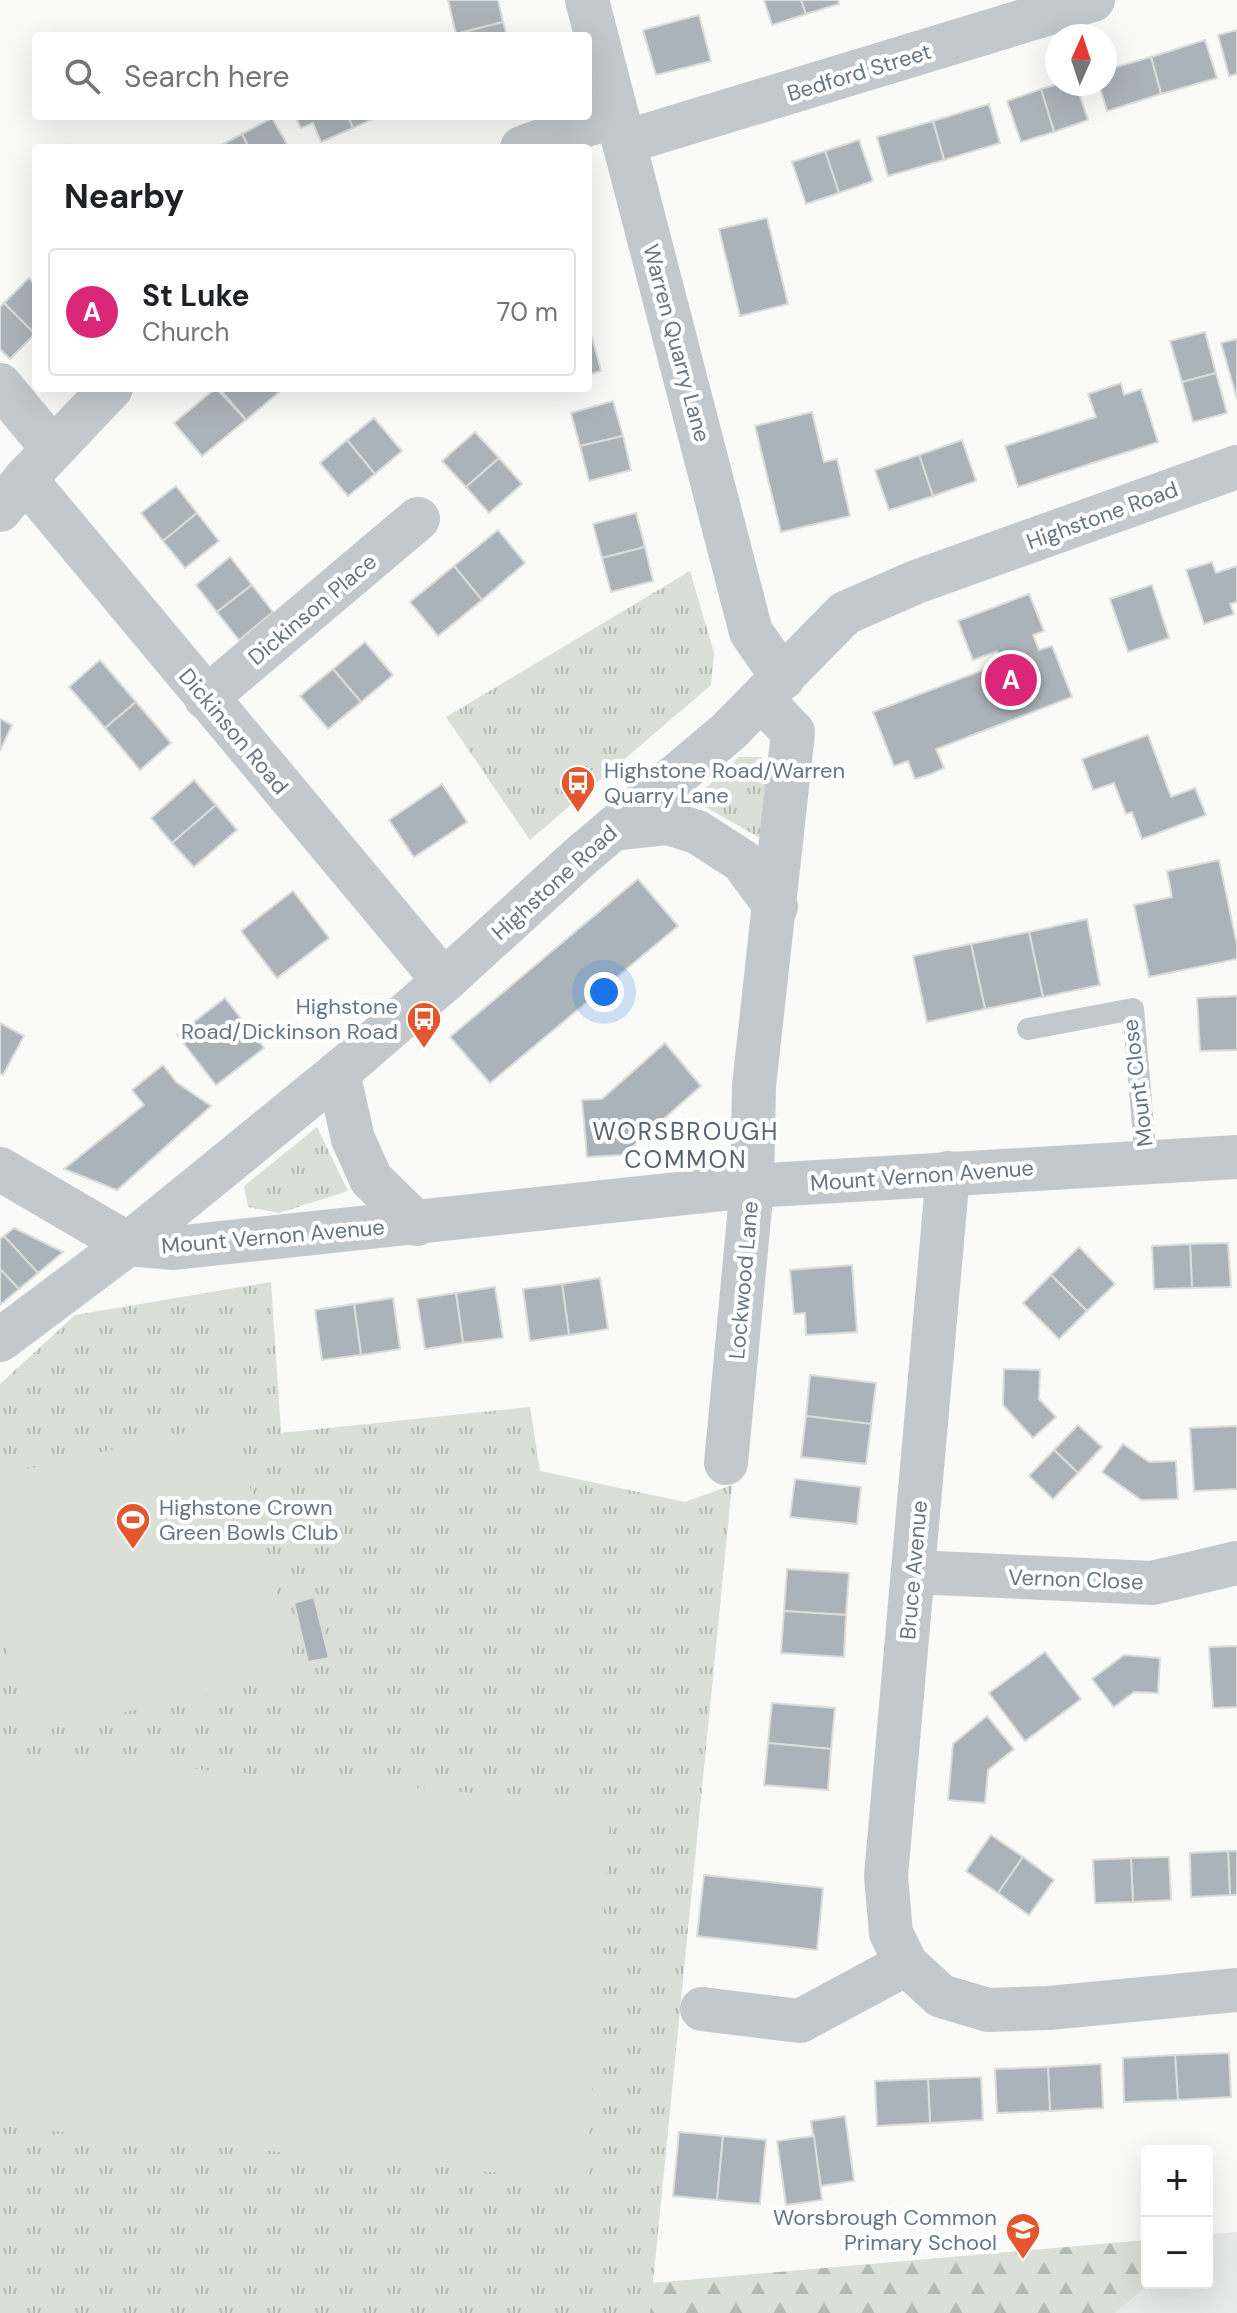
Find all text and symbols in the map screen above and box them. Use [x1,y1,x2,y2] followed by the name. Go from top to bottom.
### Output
[1045,24,1117,96] north arrow
[32,32,592,120] search box
[783,37,935,108] street label: Bedford Street
[60,54,104,98] icon: search
[124,57,290,96] text: Search here
[64,174,184,219] text: Nearby
[636,241,717,445] street label: Warren Quarry Lane
[142,276,250,315] text: St Luke
[83,295,101,329] text: A
[497,295,558,329] text: 70 m
[142,315,229,349] text: Church
[1022,475,1182,556] street label: Highstone Road
[242,547,383,672] street label: Dickinson Place
[985,650,1037,710] pin: A
[172,662,295,800] street label: Dickinson Road
[604,756,845,810] place label: Highstone Road/Warren Quarry Lane
[559,764,597,814] bus stop icon: Highstone Road/Warren Quarry Lane
[485,818,623,946] street label: Highstone Road
[584,972,624,1012] your location
[181,992,398,1046] place label: Highstone Road/Dickinson Road
[405,1000,443,1050] bus stop icon: Highstone Road/Dickinson Road
[1115,1017,1160,1148] street label: Mount Close
[593,1116,779,1175] district label: WORSBROUGH COMMON
[809,1153,1035,1198] street label: Mount Vernon Avenue
[722,1200,765,1360] street label: Lockwood Lane
[160,1212,386,1261] street label: Mount Vernon Avenue
[159,1493,338,1547] place label: Highstone Crown Green Bowls Club
[893,1499,934,1641] street label: Bruce Avenue
[114,1501,152,1551] sports icon: Highstone Crown Green Bowls Club
[1008,1563,1144,1596] street label: Vernon Close
[1141,2145,1213,2289] map controls
[1141,2145,1213,2217] button: +
[773,2203,997,2257] place label: Worsbrough Common Primary School
[1004,2211,1042,2261] school or university icon: Worsbrough Common Primary School
[1141,2217,1213,2289] button: −

